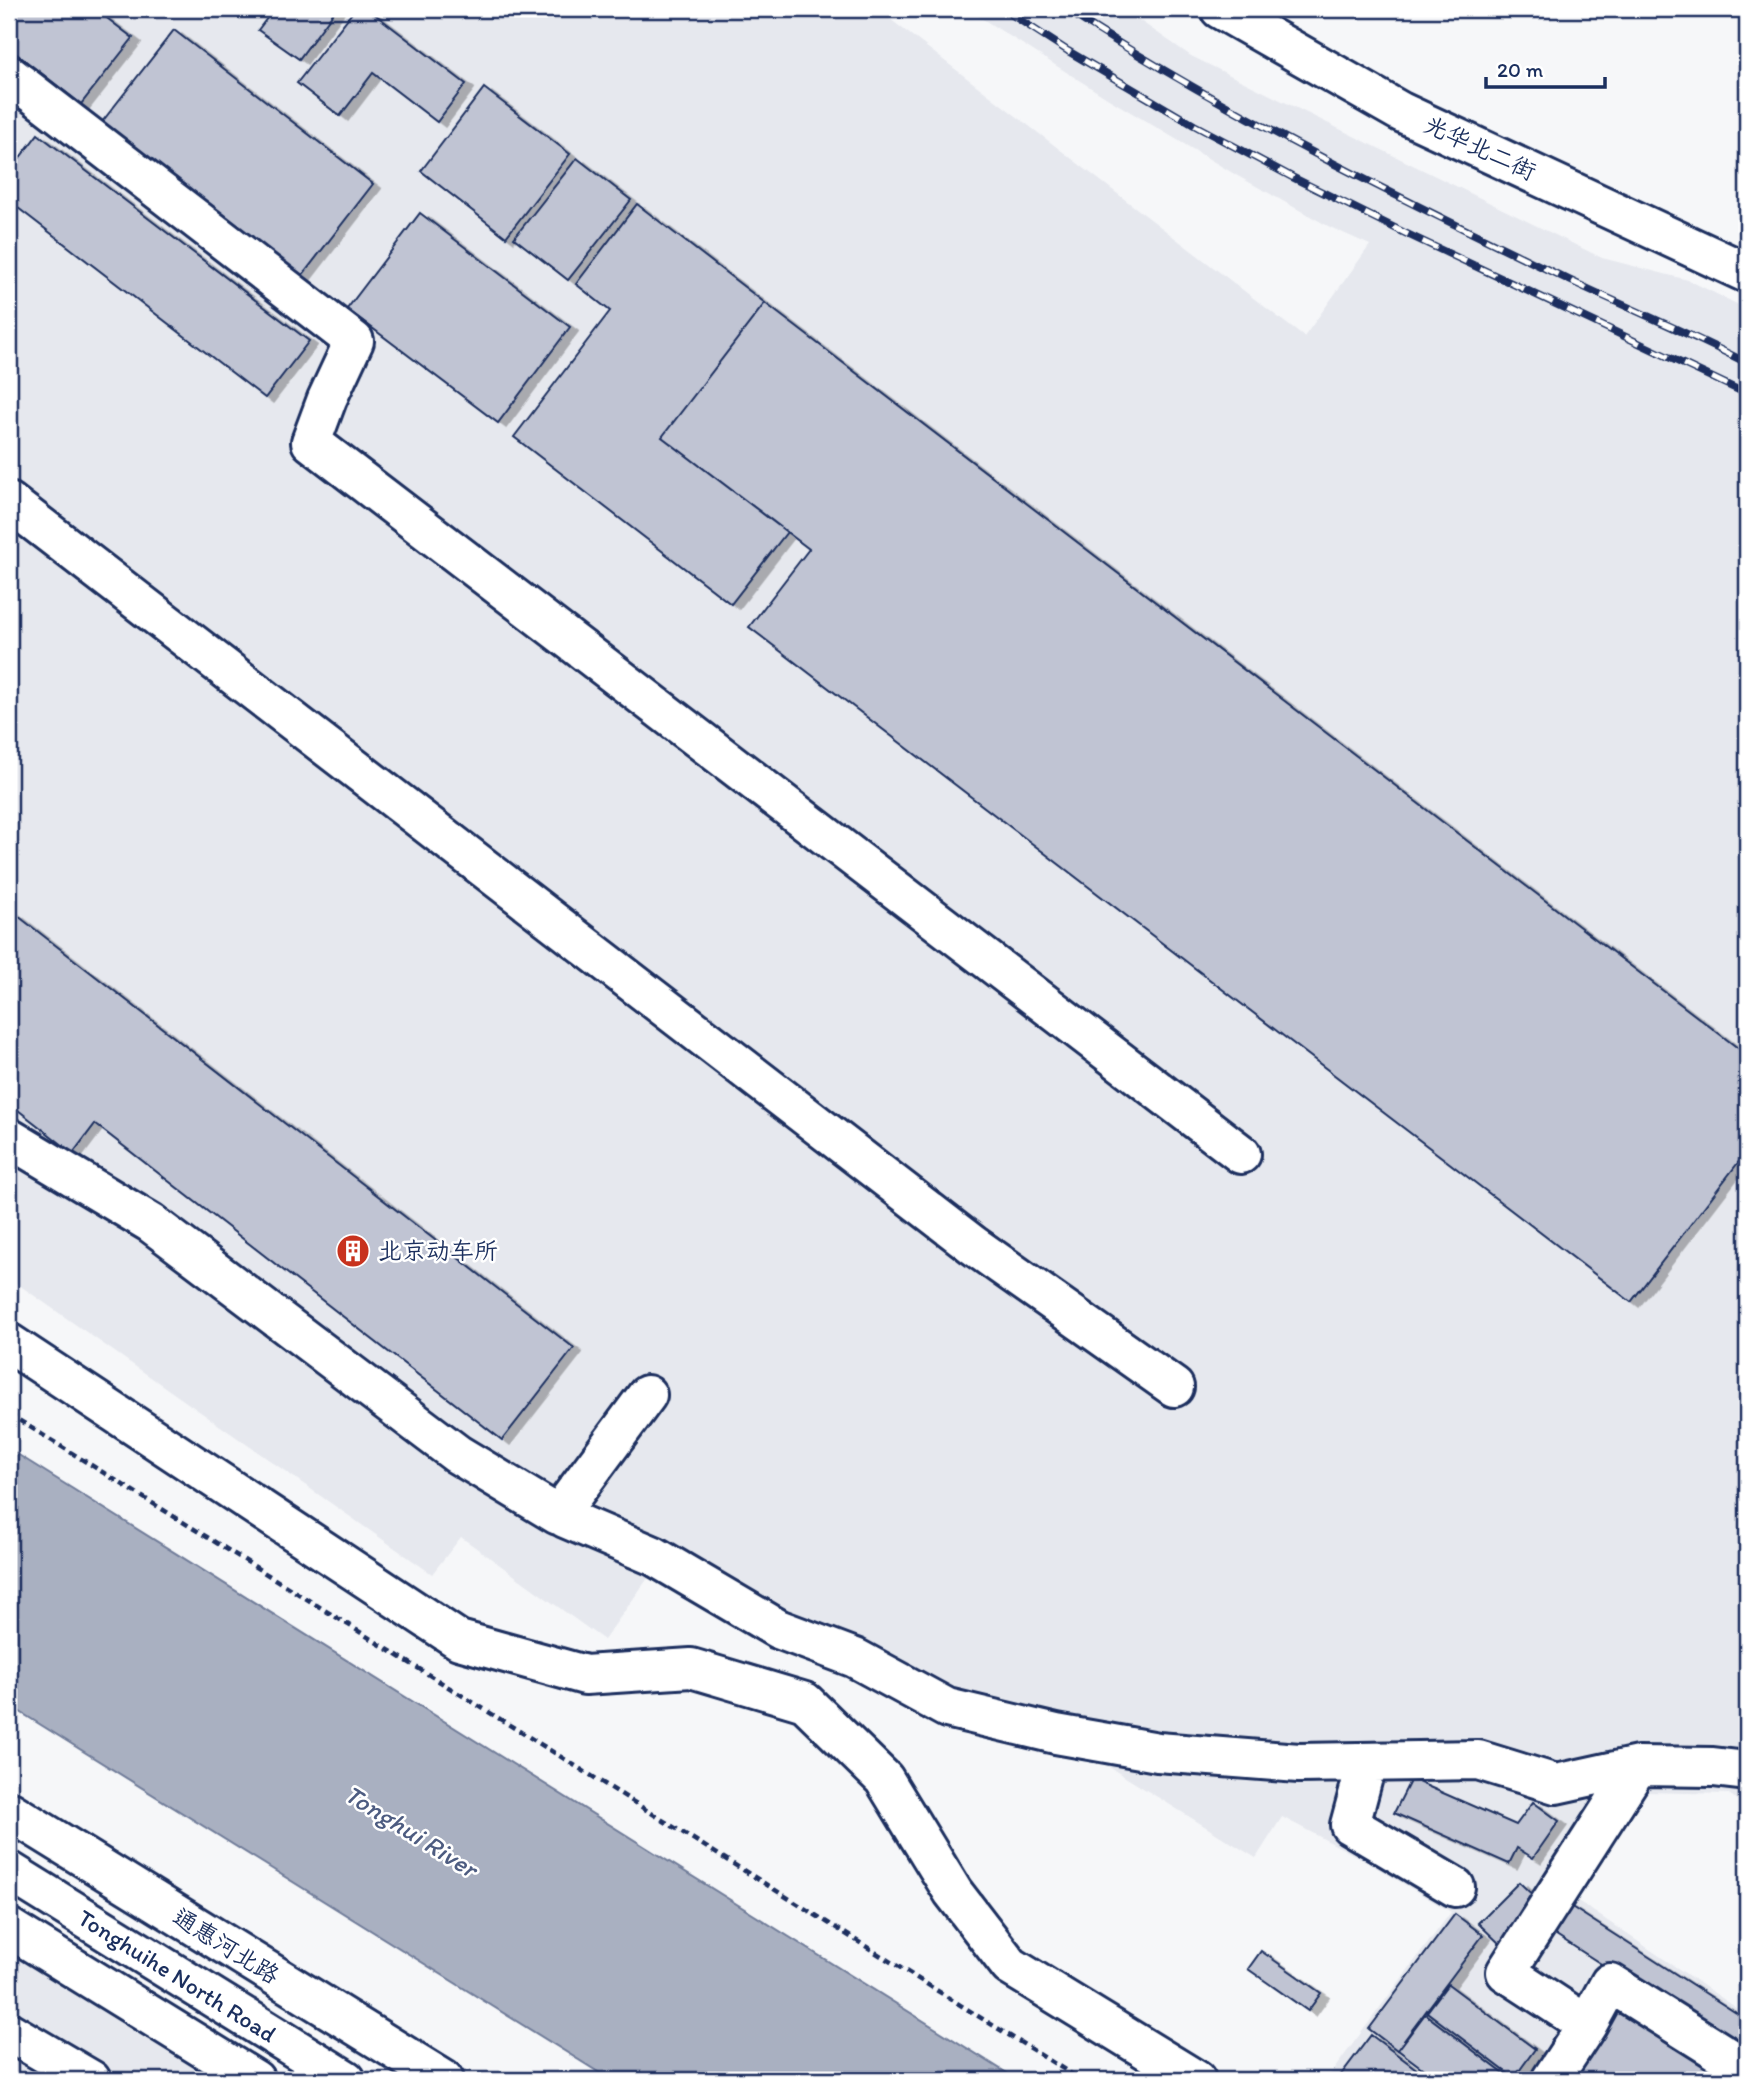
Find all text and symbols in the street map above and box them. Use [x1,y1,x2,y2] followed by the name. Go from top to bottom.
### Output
[1486,46,1606,90] scale bar
[1497,57,1544,82] text: 20 m
[1420,109,1541,186] street label: 光华北二街
[334,1232,372,1270] building icon: 北京动车所
[378,1236,498,1265] place label: 北京动车所
[339,1778,486,1886] water label: Tonghui River
[168,1901,285,1990] street label: 通惠河北路
[73,1903,282,2048] street label: Tonghuihe North Road

